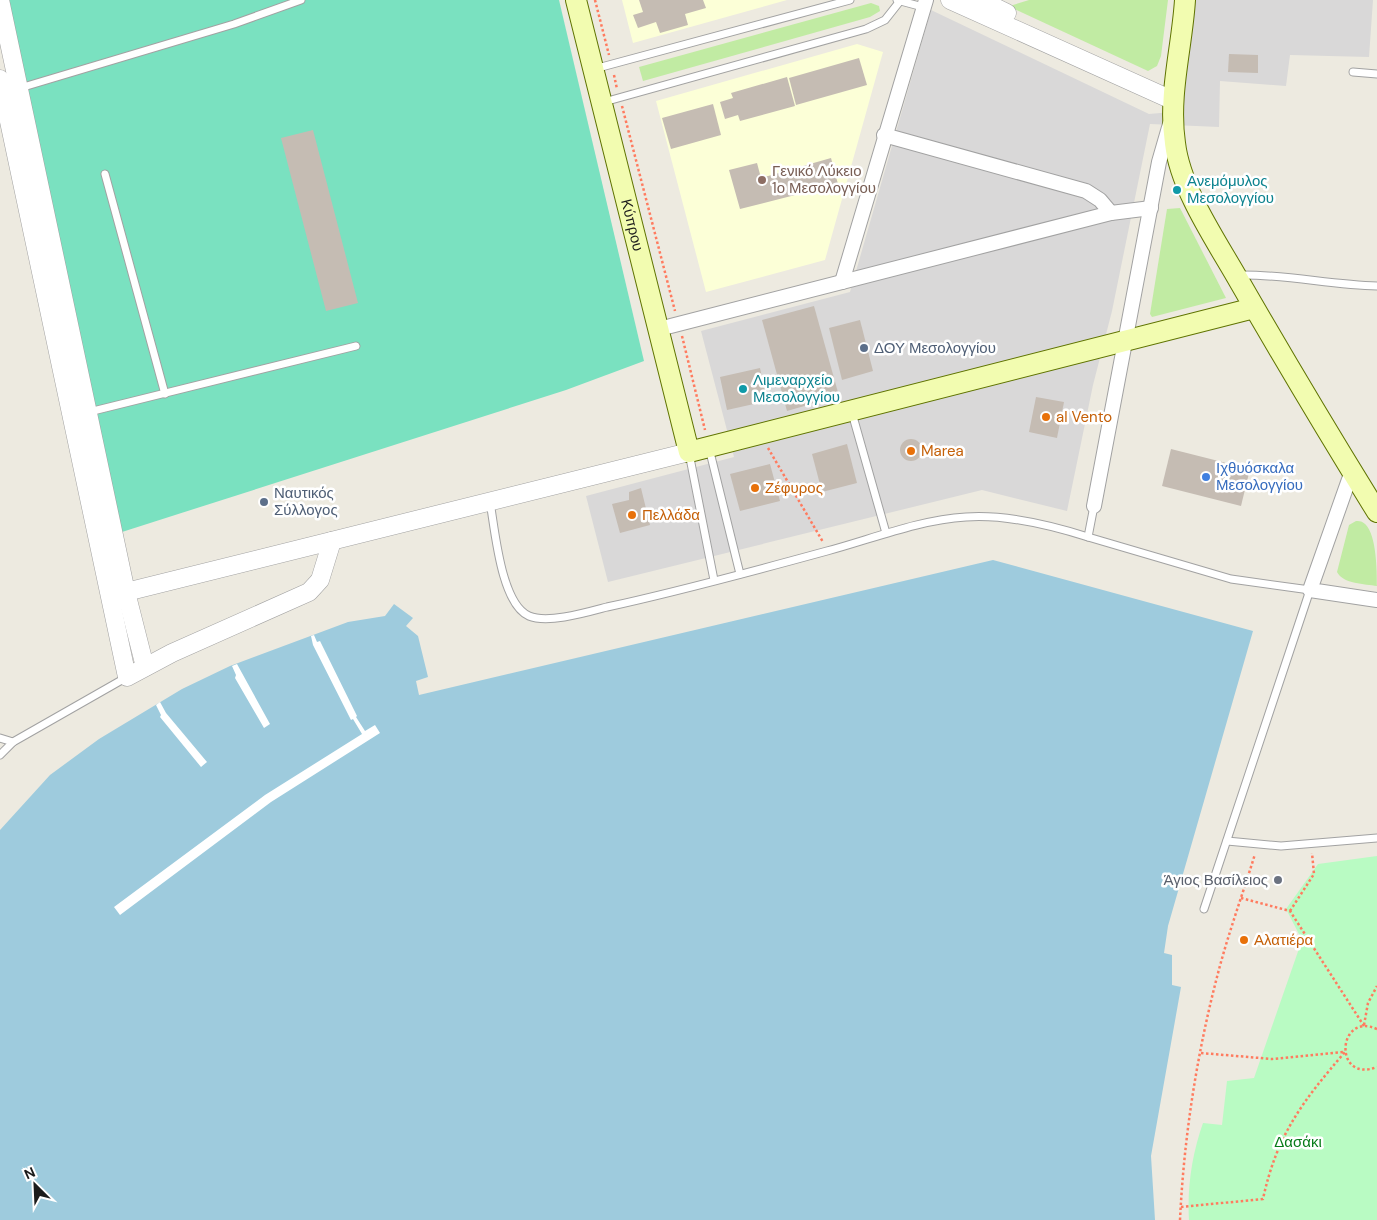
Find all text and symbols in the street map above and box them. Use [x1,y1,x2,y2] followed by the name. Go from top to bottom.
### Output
[772,161,876,198] place label: Γενικό Λύκειο 1ο Μεσολογγίου
[1187,171,1274,208] place label: Ανεμόμυλος Μεσολογγίου
[756,174,768,186] marker: Γενικό Λύκειο 1ο Μεσολογγίου
[1171,184,1183,196] marker: Ανεμόμυλος Μεσολογγίου
[616,197,648,253] street label: Κύπρου
[874,338,996,358] place label: ΔΟΥ Μεσολογγίου
[858,342,870,354] marker: ΔΟΥ Μεσολογγίου
[753,370,840,407] place label: Λιμεναρχείο Μεσολογγίου
[737,383,749,395] marker: Λιμεναρχείο Μεσολογγίου
[1056,407,1112,427] place label: al Vento
[1040,411,1052,423] marker: al Vento
[921,441,964,461] place label: Marea
[905,445,917,457] marker: Marea
[1216,458,1303,495] place label: Ιχθυόσκαλα Μεσολογγίου
[1200,471,1212,483] marker: Ιχθυόσκαλα Μεσολογγίου
[765,478,823,498] place label: Ζέφυρος
[749,482,761,494] marker: Ζέφυρος
[274,483,338,520] place label: Ναυτικός Σύλλογος
[258,496,270,508] marker: Ναυτικός Σύλλογος
[642,505,700,525] place label: Πελλάδα
[626,509,638,521] marker: Πελλάδα
[1164,870,1268,890] place label: Άγιος Βασίλειος
[1272,874,1284,886] marker: Άγιος Βασίλειος
[1254,930,1313,950] place label: Αλατιέρα
[1238,934,1250,946] marker: Αλατιέρα
[1274,1132,1322,1152] park label: Δασάκι
[10,1160,60,1210] north arrow
[21,1163,38,1183] text: N

